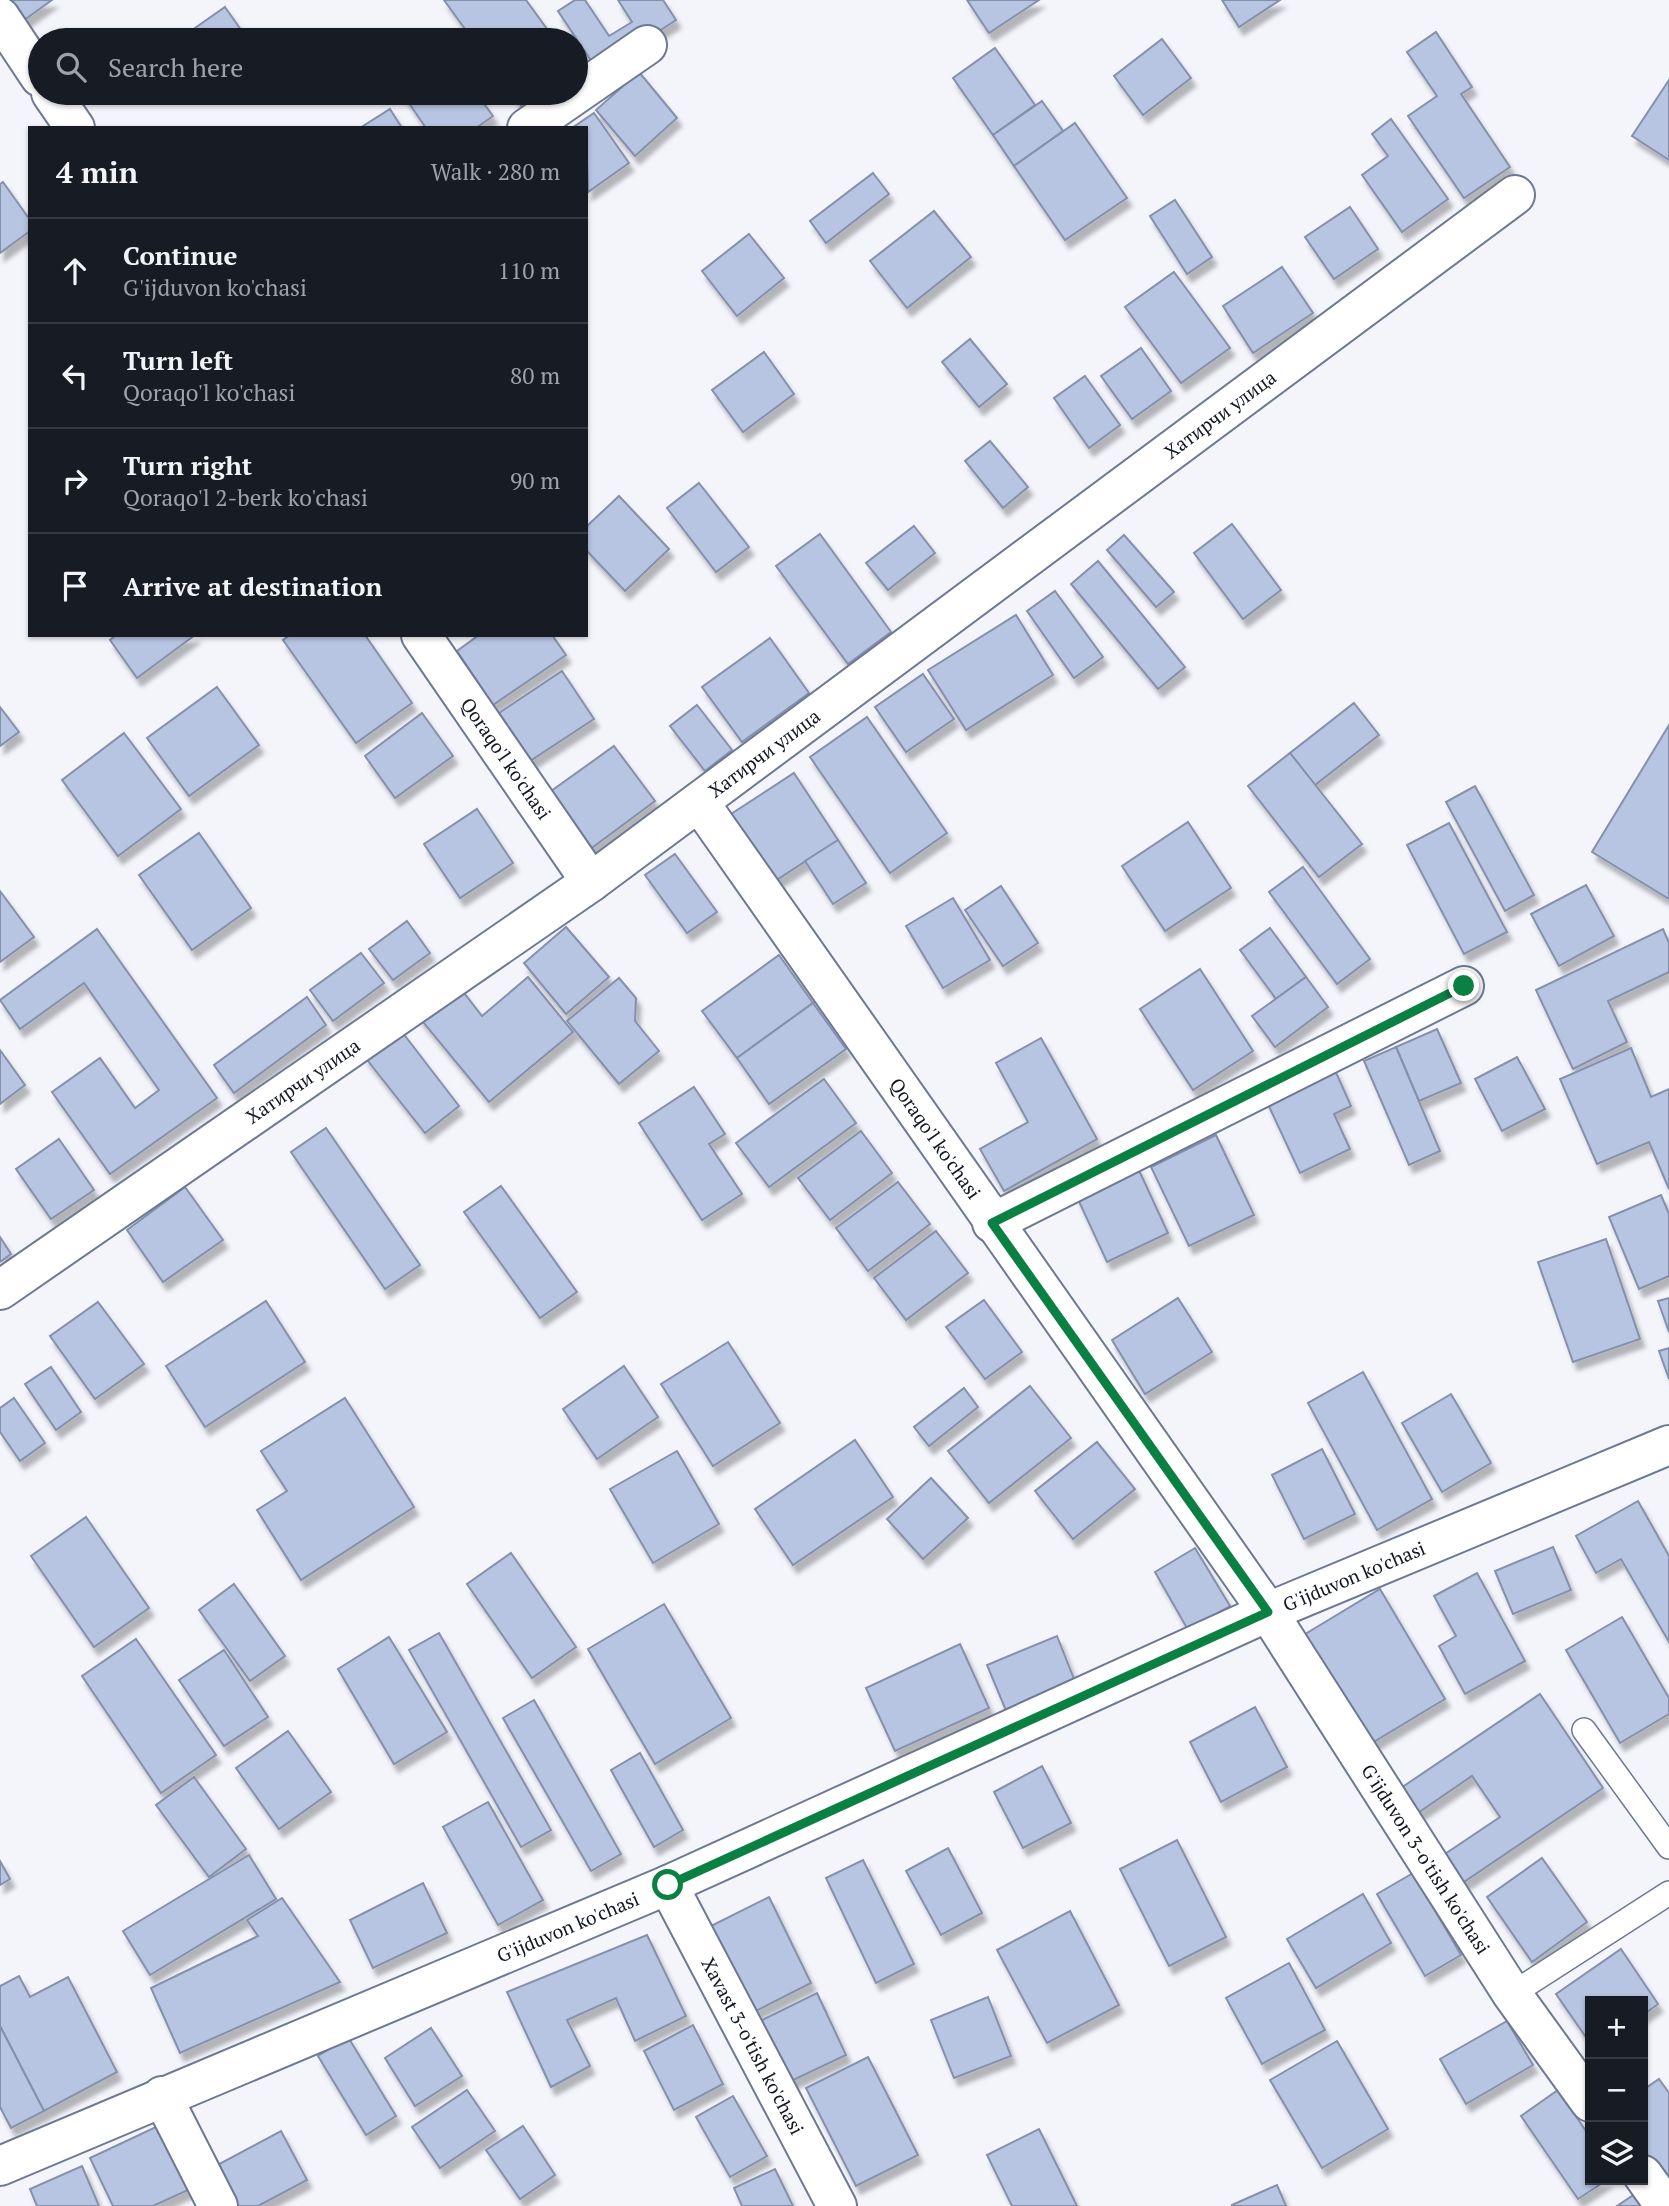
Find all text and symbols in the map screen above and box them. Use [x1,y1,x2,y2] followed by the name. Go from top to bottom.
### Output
[28,28,588,105] search box
[52,48,90,86] icon: search
[108,50,243,84] text: Search here
[56,152,138,192] text: 4 min
[431,156,560,187] text: Walk · 280 m
[123,238,237,272] text: Continue
[56,252,94,290] icon: ahead
[498,255,560,286] text: 110 m
[123,272,307,303] text: G'ijduvon ko'chasi
[123,343,233,377] text: Turn left
[56,357,94,395] icon: left
[510,360,560,391] text: 80 m
[1159,364,1281,464] street label: Хатирчи улица
[123,377,296,408] text: Qoraqo'l ko'chasi
[123,448,252,482] text: Turn right
[56,462,94,500] icon: right
[510,465,560,496] text: 90 m
[123,482,368,513] text: Qoraqo'l 2-berk ko'chasi
[56,567,94,605] icon: arrive
[123,569,382,603] text: Arrive at destination
[456,692,557,824] street label: Qoraqo'l ko'chasi
[703,703,825,803] street label: Хатирчи улица
[1448,970,1479,1001] route end
[241,1032,365,1129] street label: Хатирчи улица
[884,1072,987,1204] street label: Qoraqo'l ko'chasi
[1279,1535,1429,1617] street label: G'ijduvon ko'chasi
[1356,1759,1496,1959] street label: G'ijduvon 3-o'tish ko'chasi
[652,1869,683,1900] route start
[493,1886,643,1968] street label: G'ijduvon ko'chasi
[696,1953,810,2139] street label: Xavast 3-o'tish ko'chasi
[1585,1996,1648,2185] map controls
[1585,1996,1648,2059] button: +
[1585,2059,1648,2122] button: −
[1585,2122,1648,2185] button: layers

